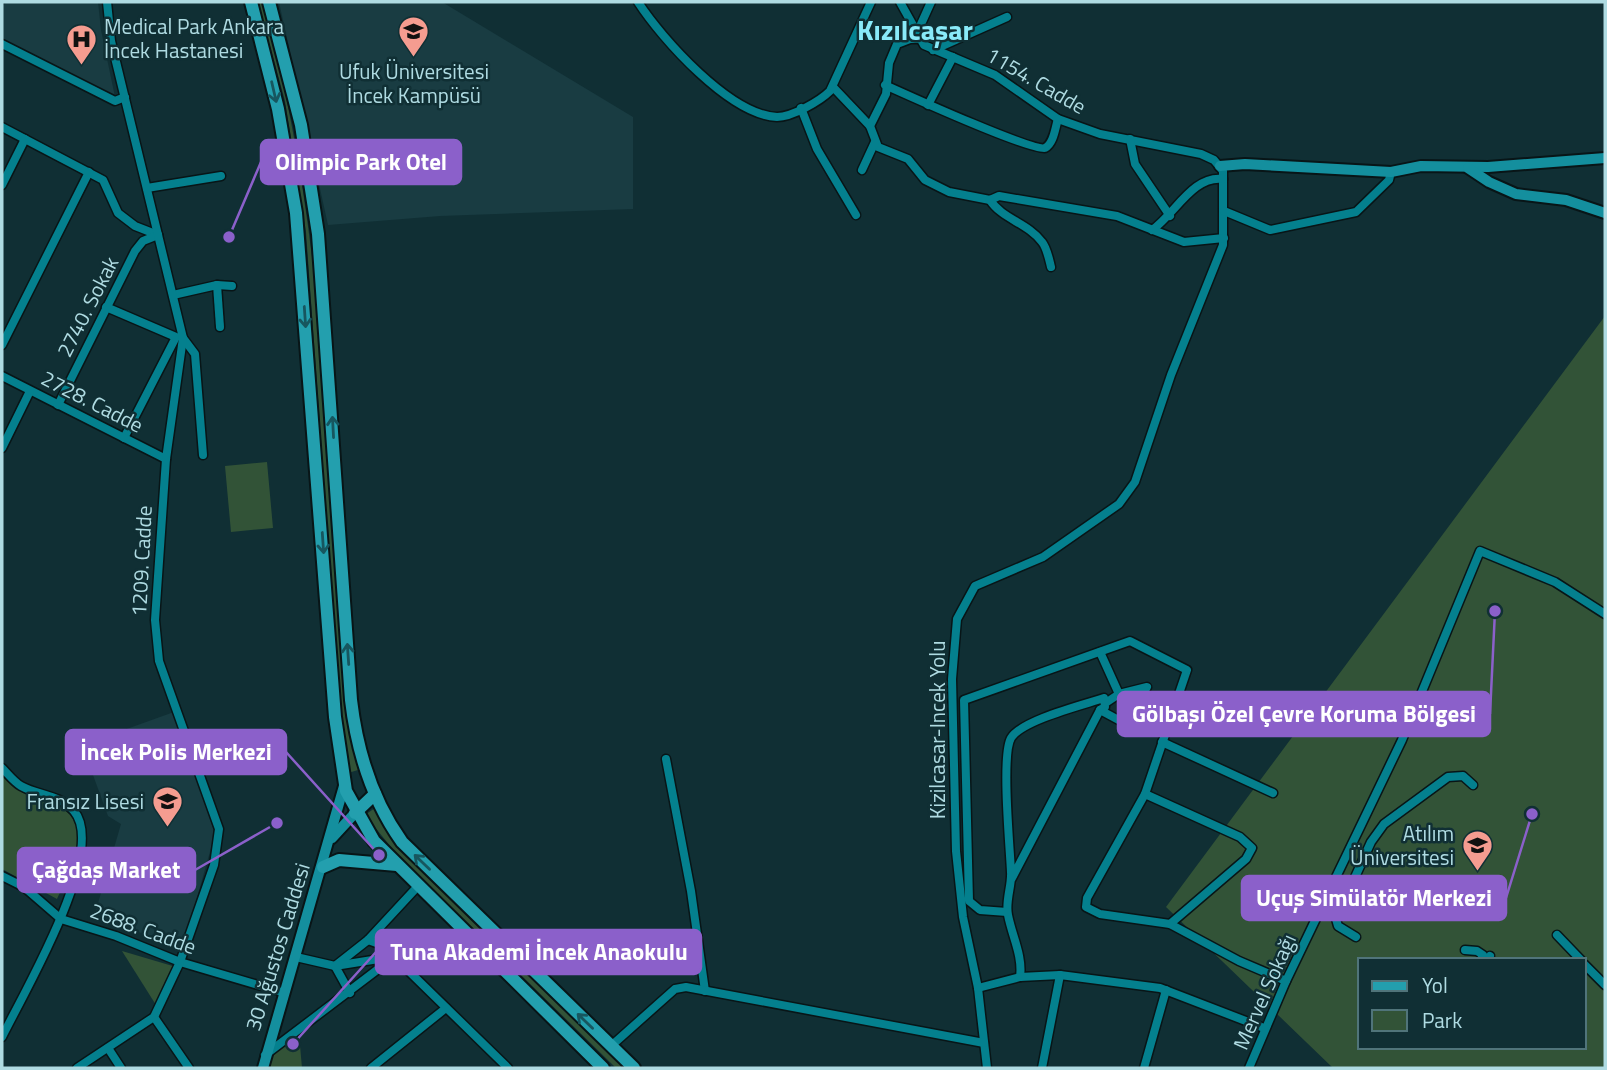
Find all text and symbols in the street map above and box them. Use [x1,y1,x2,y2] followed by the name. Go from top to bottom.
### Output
[857,8,973,51] district label: Kızılcaşar
[104,10,284,66] place label: Medical Park Ankara İncek Hastanesi
[397,15,431,59] school or university icon: Ufuk Üniversitesi İncek Kampüsü
[64,22,98,66] hospital icon: Medical Park Ankara İncek Hastanesi
[980,39,1093,122] street label: 1154. Cadde
[339,55,489,111] place label: Ufuk Üniversitesi İncek Kampüsü
[268,80,281,102] one-way arrow
[261,140,461,184] callout: Olimpic Park Otel
[275,144,447,179] text: Olimpic Park Otel
[48,251,126,362] street label: 2740. Sokak
[299,305,312,327] one-way arrow
[36,362,149,441] street label: 2728. Cadde
[326,416,339,439] one-way arrow
[122,505,160,617] street label: 1209. Cadde
[317,532,330,554] one-way arrow
[921,641,953,819] street label: Kizilcasar-Incek Yolu
[341,643,354,666] one-way arrow
[1118,692,1490,736] callout: Gölbaşı Özel Çevre Koruma Bölgesi
[1132,696,1476,731] text: Gölbaşı Özel Çevre Koruma Bölgesi
[66,730,286,774] callout: İncek Polis Merkezi
[80,734,272,769] text: İncek Polis Merkezi
[26,785,144,817] place label: Fransız Lisesi
[150,785,184,829] school or university icon: Fransız Lisesi
[1350,817,1454,873] place label: Atılım Üniversitesi
[1460,829,1494,873] school or university icon: Atılım Üniversitesi
[18,848,195,892] callout: Çağdaş Market
[32,852,180,887] text: Çağdaş Market
[413,854,430,871] one-way arrow
[236,859,318,1035] street label: 30 Ağustos Caddesi
[1242,876,1506,920] callout: Uçuş Simülatör Merkezi
[1256,880,1492,915] text: Uçuş Simülatör Merkezi
[86,894,201,962] street label: 2688. Cadde
[1224,929,1304,1055] street label: Mervel Sokağı
[376,930,701,974] callout: Tuna Akademi İncek Anaokulu
[390,934,688,969] text: Tuna Akademi İncek Anaokulu
[1358,958,1586,1049] legend
[1422,969,1448,1001] text: Yol
[1422,1004,1462,1036] text: Park
[577,1012,594,1029] one-way arrow

